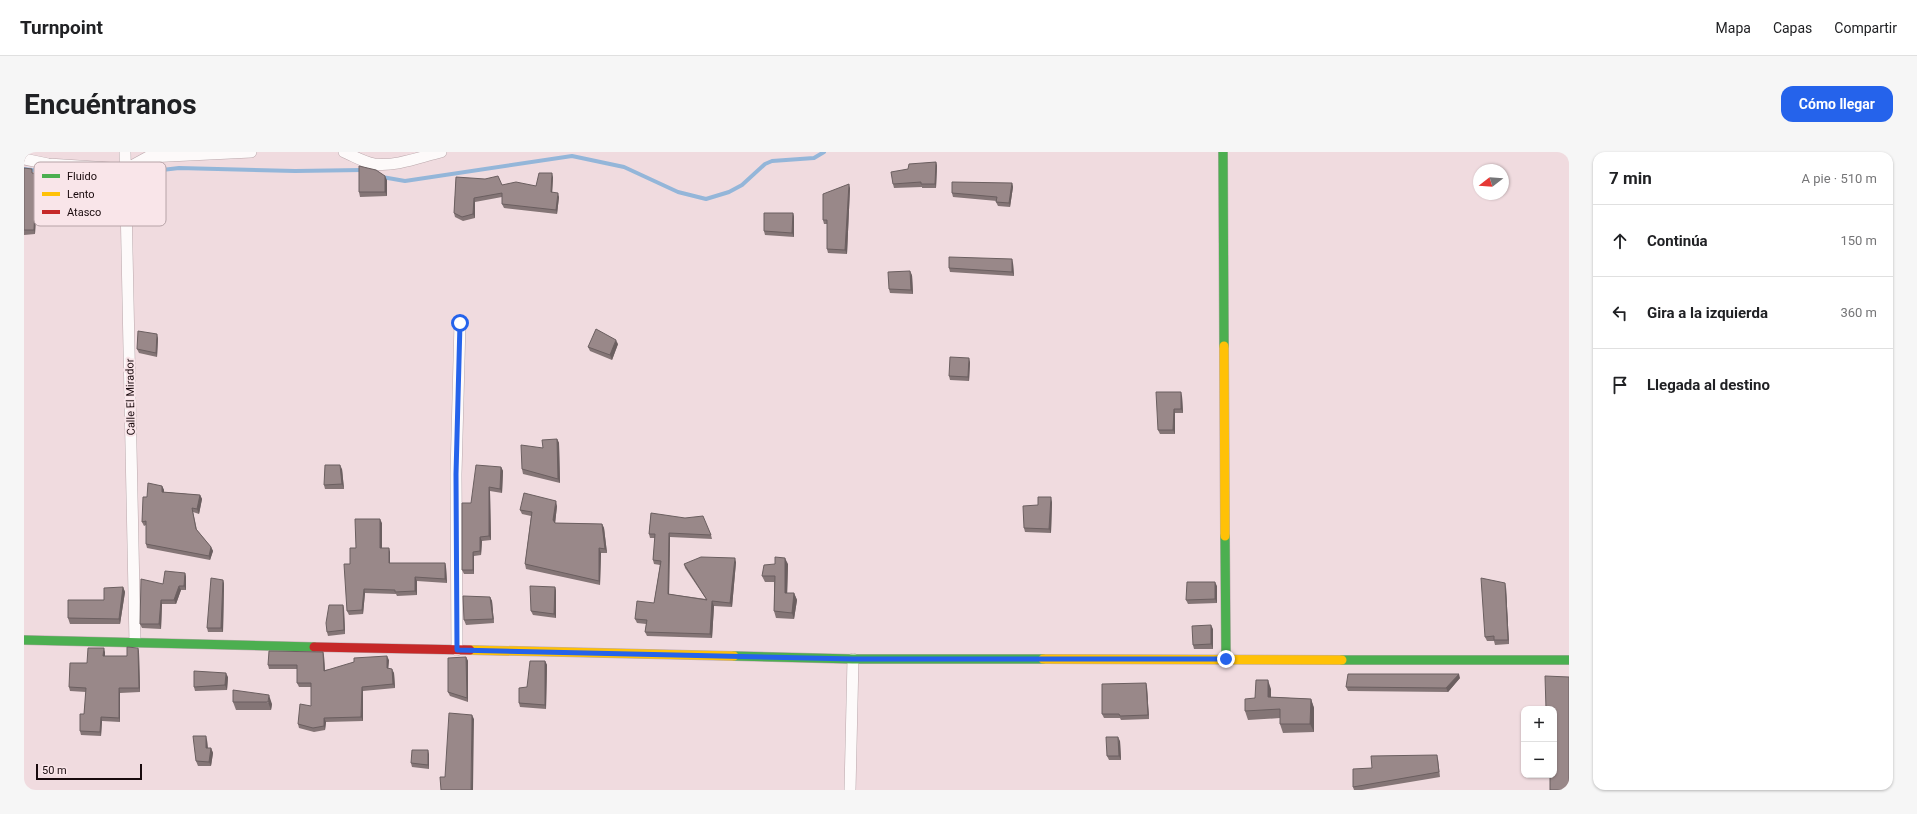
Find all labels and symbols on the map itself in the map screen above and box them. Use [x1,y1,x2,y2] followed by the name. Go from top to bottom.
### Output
[34,162,166,226] legend
[1473,164,1509,200] north arrow
[67,170,97,183] text: Fluido
[67,188,95,201] text: Lento
[67,206,101,219] text: Atasco
[451,314,469,332] route start
[123,358,138,435] street label: Calle El Mirador
[1217,650,1235,668] route end
[36,762,142,781] scale bar

